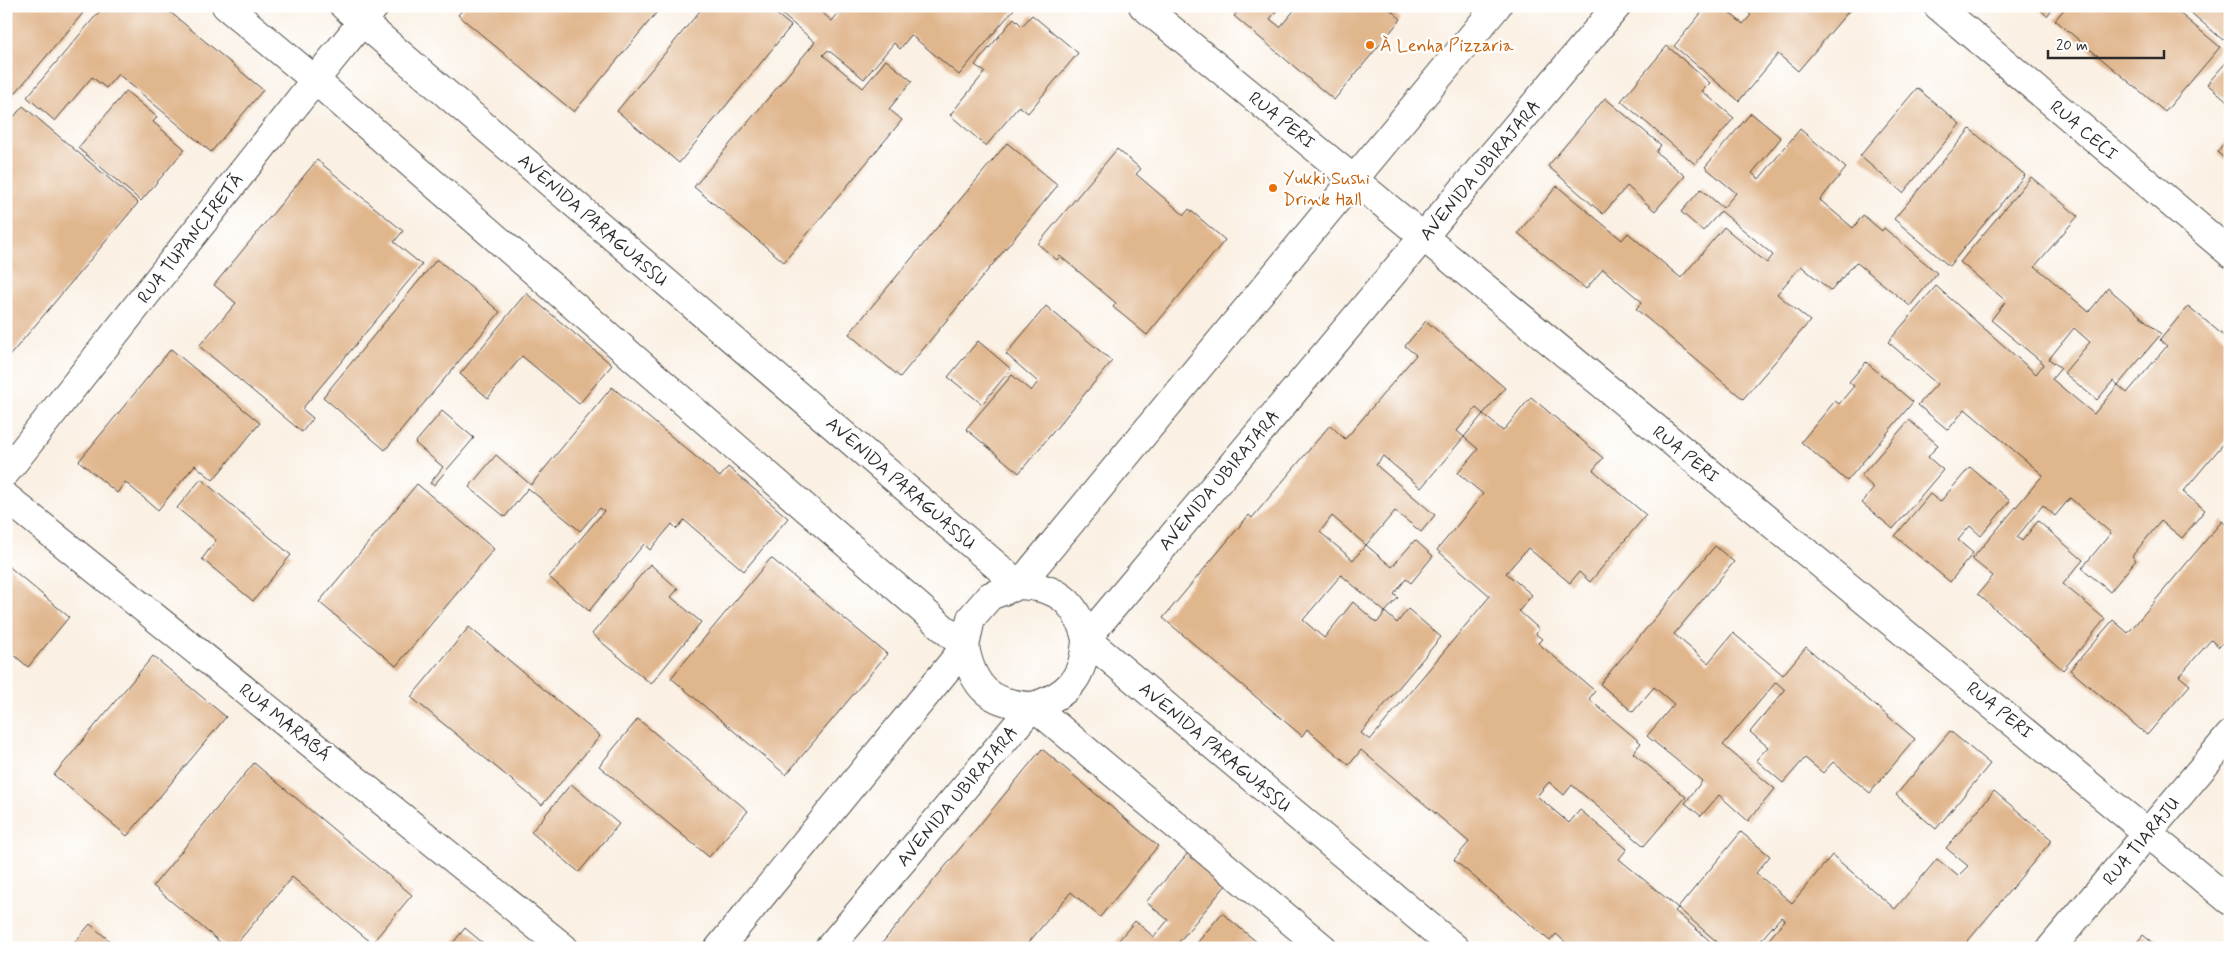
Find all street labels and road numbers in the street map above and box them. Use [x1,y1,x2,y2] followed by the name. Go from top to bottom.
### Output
[1243,87,1320,155] street label: RUA PERI
[1415,95,1547,246] street label: AVENIDA UBIRAJARA
[2044,95,2122,166] street label: RUA CECI
[512,149,672,292] street label: AVENIDA PARAGUASSU
[132,169,249,309] street label: RUA TUPANCIRETÃ
[1154,405,1286,556] street label: AVENIDA UBIRAJARA
[820,412,980,555] street label: AVENIDA PARAGUASSU
[1647,421,1724,489] street label: RUA PERI
[1133,677,1295,818] street label: AVENIDA PARAGUASSU
[1961,677,2038,745] street label: RUA PERI
[233,678,335,767] street label: RUA MARABÁ
[892,721,1024,872] street label: AVENIDA UBIRAJARA
[2098,792,2186,891] street label: RUA TIARAJU

